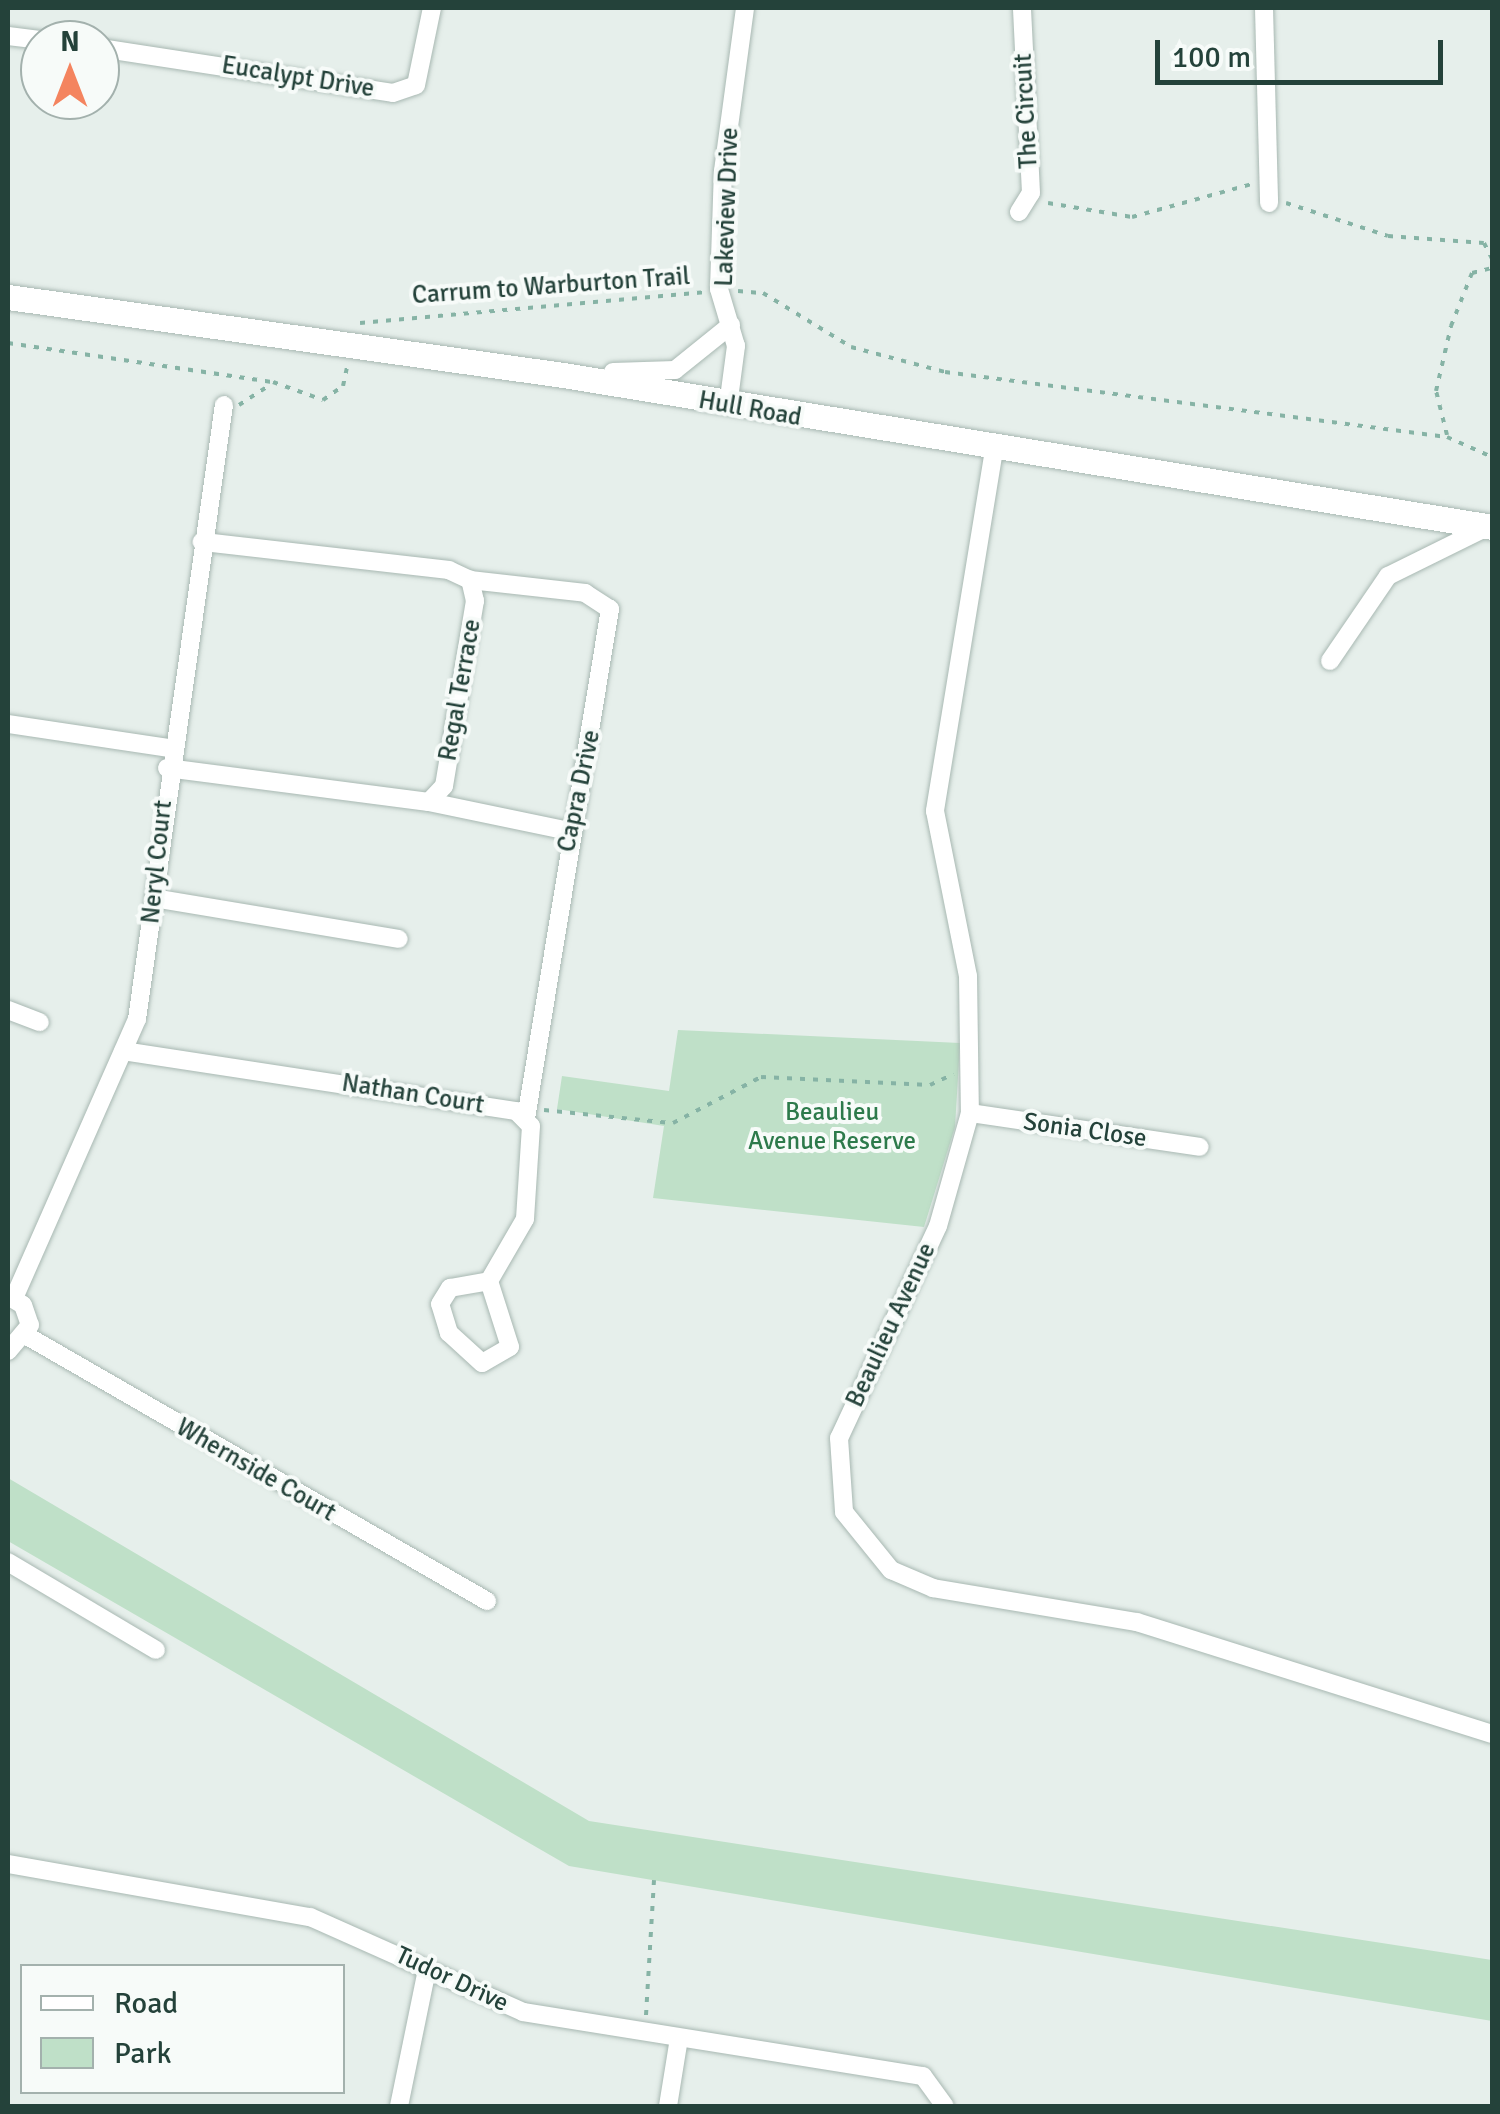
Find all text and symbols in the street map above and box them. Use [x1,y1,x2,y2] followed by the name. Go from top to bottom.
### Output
[20,20,120,120] north arrow
[1160,20,1448,82] scale bar
[60,25,80,59] text: N
[1172,39,1251,76] text: 100 m
[220,50,376,104] street label: Eucalypt Drive
[1008,53,1044,169] street label: The Circuit
[709,127,745,287] street label: Lakeview Drive
[411,261,691,311] street label: Carrum to Warburton Trail
[696,385,804,433] street label: Hull Road
[433,617,487,763] street label: Regal Terrace
[551,727,607,855] street label: Capra Drive
[136,799,178,925] street label: Neryl Court
[340,1068,486,1120] street label: Nathan Court
[748,1098,916,1157] park label: Beaulieu Avenue Reserve
[1021,1107,1149,1153] street label: Sonia Close
[840,1238,942,1412] street label: Beaulieu Avenue
[171,1412,341,1528] street label: Whernside Court
[391,1940,513,2018] street label: Tudor Drive
[20,1964,345,2094] legend
[114,1985,178,2022] text: Road
[114,2035,172,2072] text: Park

